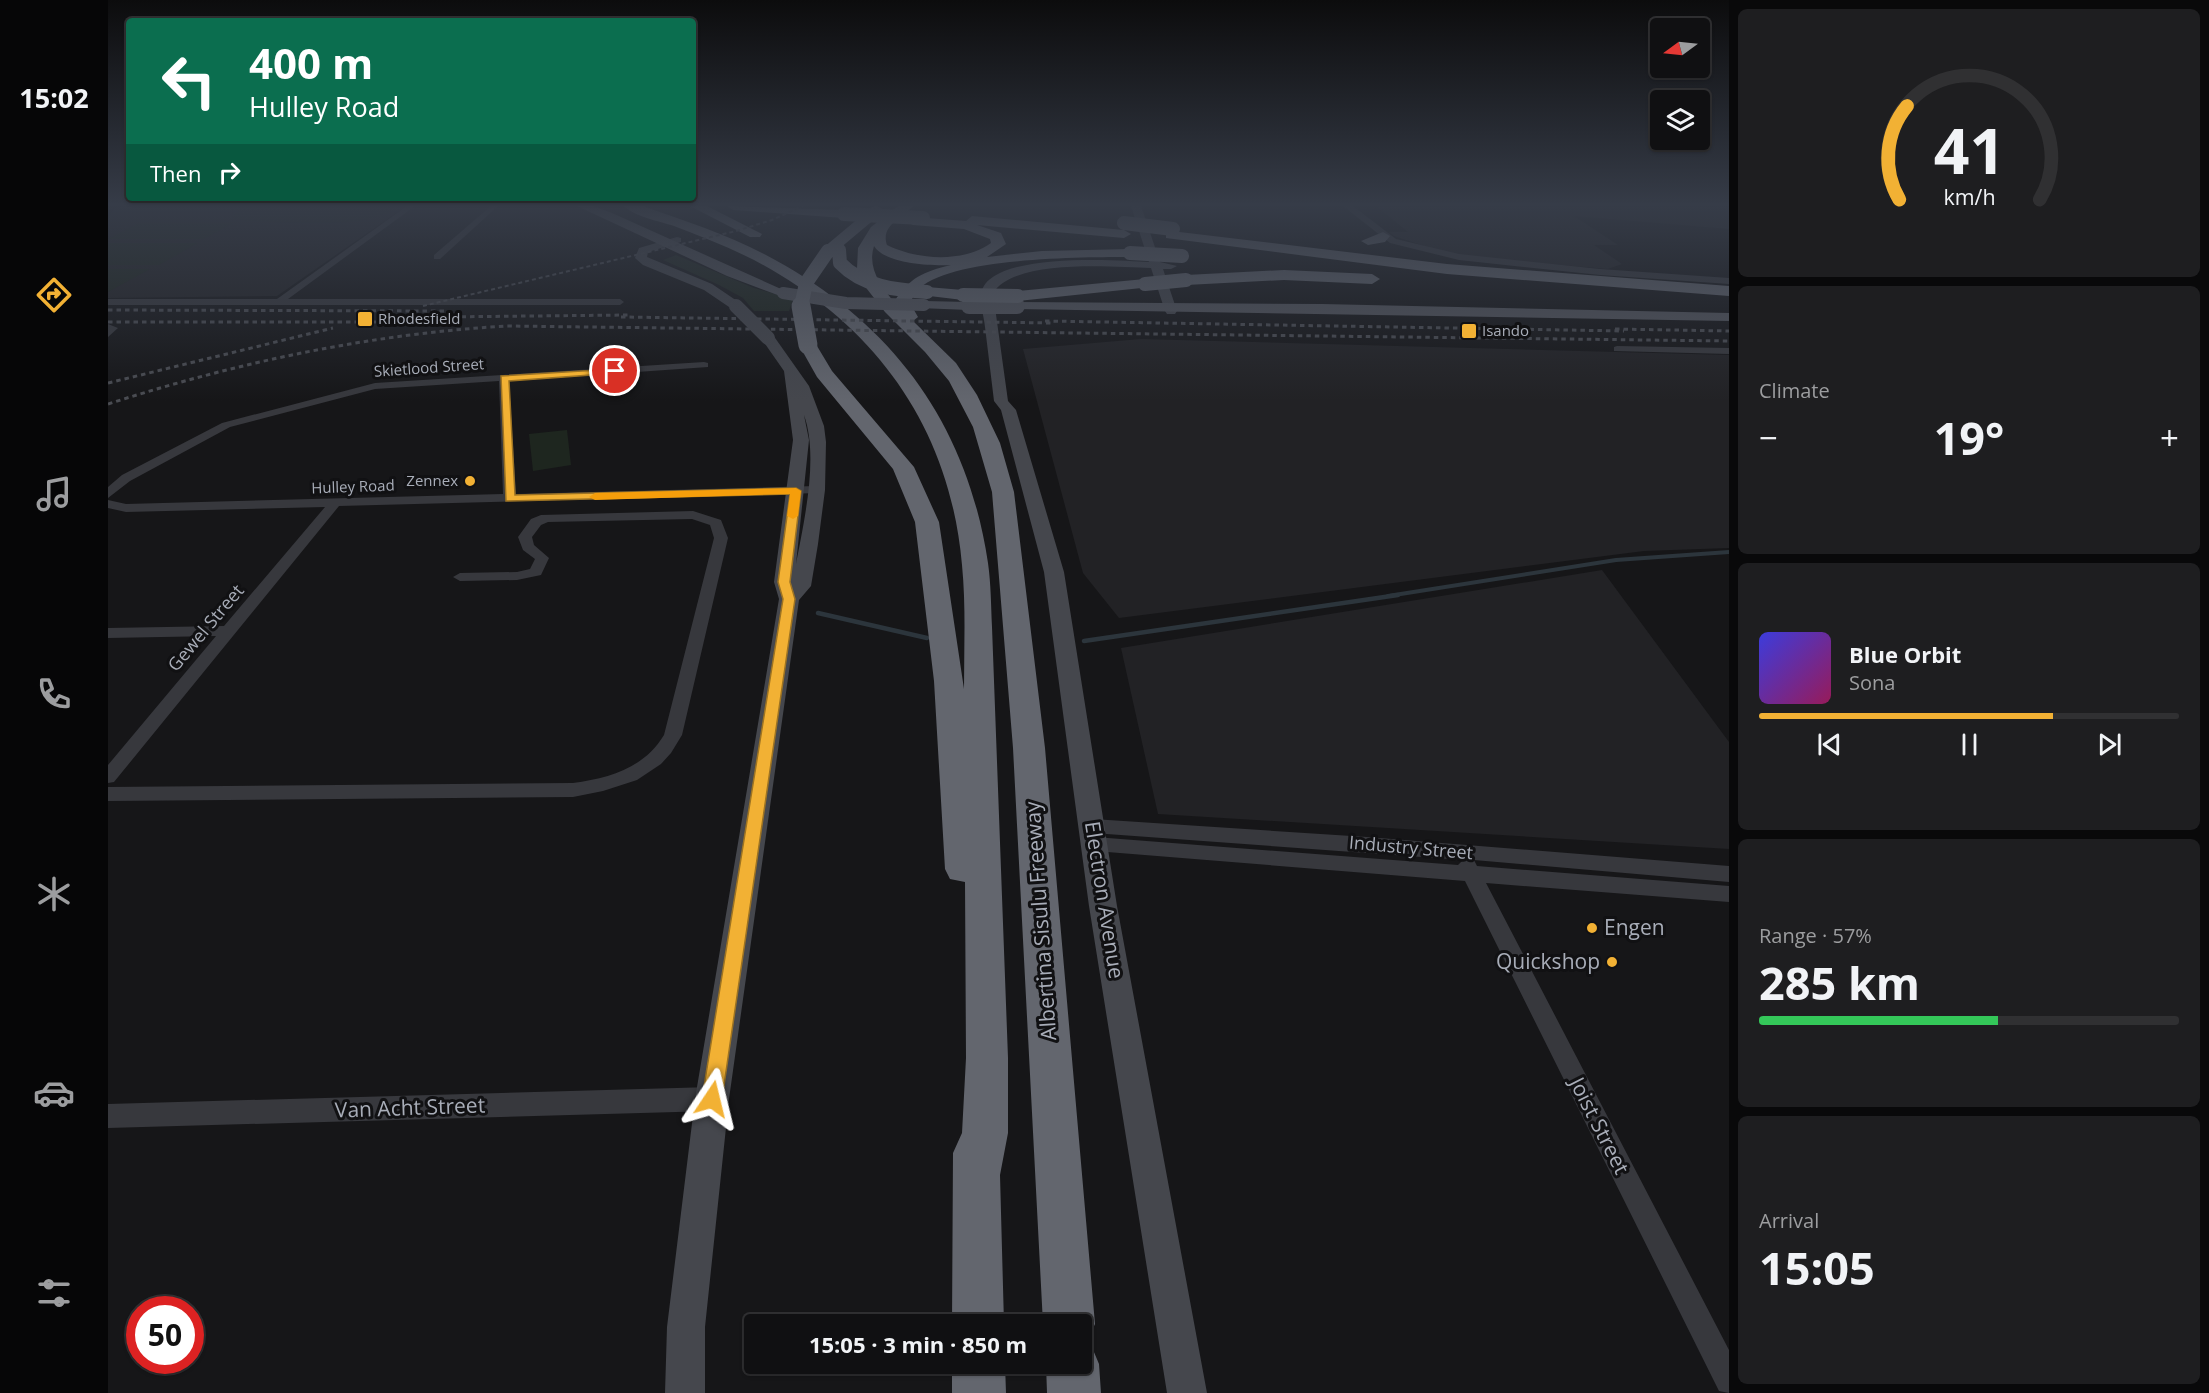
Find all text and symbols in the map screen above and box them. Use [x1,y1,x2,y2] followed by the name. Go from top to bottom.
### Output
[1650,18,1710,78] north arrow
[1650,18,1710,150] map controls
[249,34,373,91] text: 400 m
[150,42,228,120] icon: left
[19,79,89,116] text: 15:02
[249,88,399,125] text: Hulley Road
[1650,90,1710,150] button: layers
[1933,107,2005,192] text: 41
[213,156,246,189] icon: right
[150,158,201,188] text: Then
[1943,182,1995,211] text: km/h
[33,274,75,316] icon: directions
[378,308,460,328] place label: Rhodesfield
[356,310,374,328] marker: Rhodesfield
[1482,320,1529,340] place label: Isando
[1460,322,1478,340] marker: Isando
[589,345,640,396] pin
[373,353,485,381] street label: Skietlood Street
[598,354,631,387] icon: arrive
[1759,377,1830,404] text: Climate
[1934,407,2004,468] text: 19°
[1759,415,1778,460] text: −
[2160,415,2179,460] text: +
[406,470,458,490] place label: Zennex
[33,473,75,515] icon: music
[463,474,477,488] marker: Zennex
[311,475,395,497] street label: Hulley Road
[162,579,249,676] street label: Gewel Street
[1849,639,1961,669] text: Blue Orbit
[1849,669,1895,696] text: Sona
[33,673,75,715] icon: phone
[1813,728,1846,761] icon: previous
[1953,728,1986,761] icon: pause
[2093,728,2126,761] icon: next
[1018,800,1062,1041] street label: Albertina Sisulu Freeway
[1079,819,1131,981] street label: Electron Avenue
[1348,830,1474,864] street label: Industry Street
[33,873,75,915] icon: climate
[1604,913,1665,941] place label: Engen
[1585,921,1599,935] marker: Engen
[1759,922,1872,949] text: Range · 57%
[1496,947,1600,975] place label: Quickshop
[1759,952,1920,1013] text: 285 km
[1605,955,1619,969] marker: Quickshop
[680,1067,744,1131] position arrow
[1563,1071,1636,1179] street label: Joist Street
[33,1072,75,1114] icon: car
[334,1090,486,1124] street label: Van Acht Street
[1759,1207,1819,1234] text: Arrival
[1759,1237,1875,1298] text: 15:05
[33,1272,75,1314] icon: filters
[126,1296,204,1374] speed limit sign: 50
[809,1329,1027,1359] text: 15:05 · 3 min · 850 m

